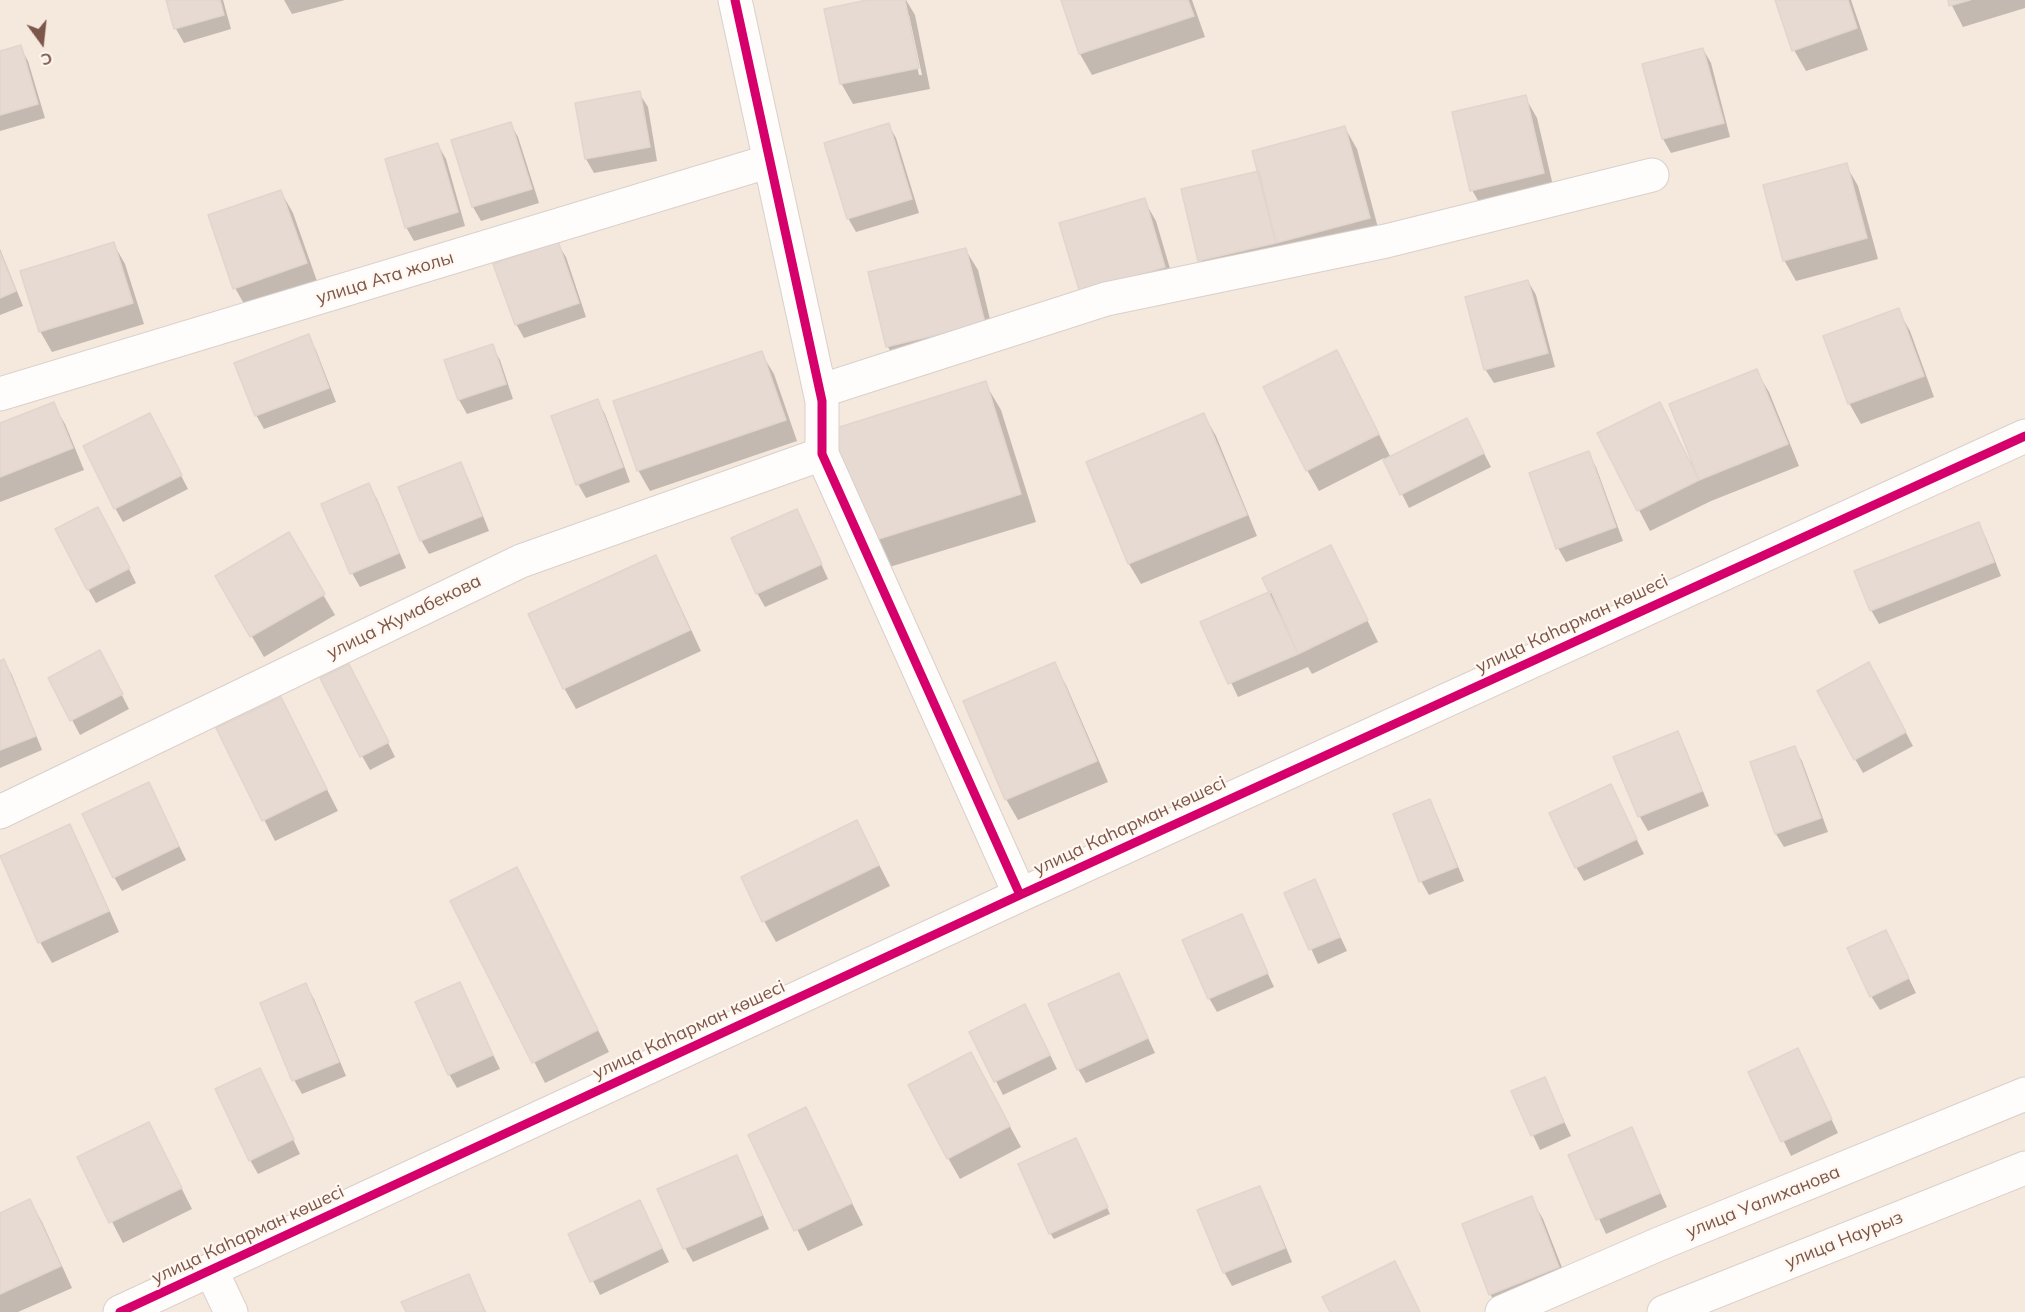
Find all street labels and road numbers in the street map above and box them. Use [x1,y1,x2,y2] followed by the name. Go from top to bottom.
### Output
[314,247,456,309] street label: улица Ата жолы
[323,570,485,664] street label: улица Жумабекова
[1472,570,1672,678] street label: улица Каһарман көшесі
[1030,772,1230,880] street label: улица Каһарман көшесі
[589,976,789,1084] street label: улица Каһарман көшесі
[1683,1161,1843,1243] street label: улица Уалиханова
[148,1181,348,1289] street label: улица Каһарман көшесі
[1782,1207,1906,1273] street label: улица Наурыз

